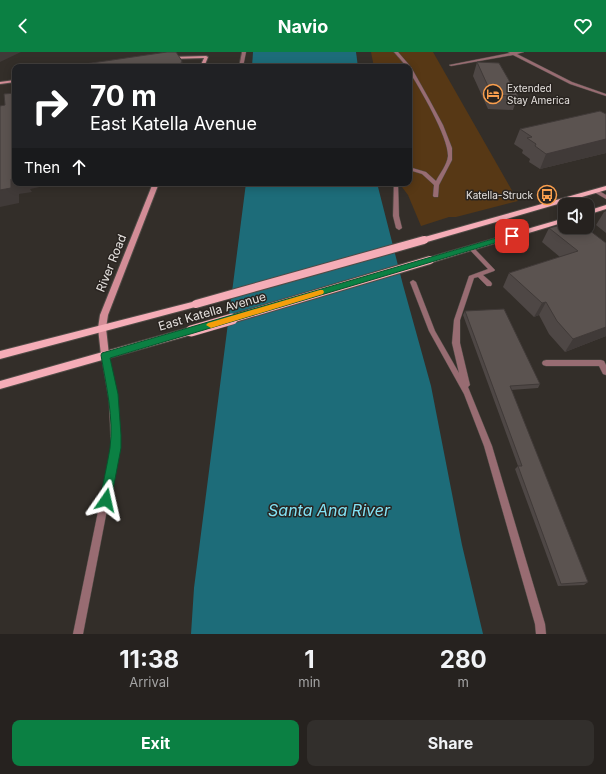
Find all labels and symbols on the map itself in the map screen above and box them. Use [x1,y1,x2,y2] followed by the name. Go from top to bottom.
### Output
[507,82,570,106] place label: Extended Stay America
[482,83,504,105] hotel icon: Extended Stay America
[536,184,558,206] bus stop icon: Katella-Struck
[466,189,534,201] place label: Katella-Struck
[495,219,529,253] pin
[93,232,129,294] street label: River Road
[156,288,268,334] street label: East Katella Avenue
[85,479,127,521] position arrow
[268,500,391,520] water label: Santa Ana River

